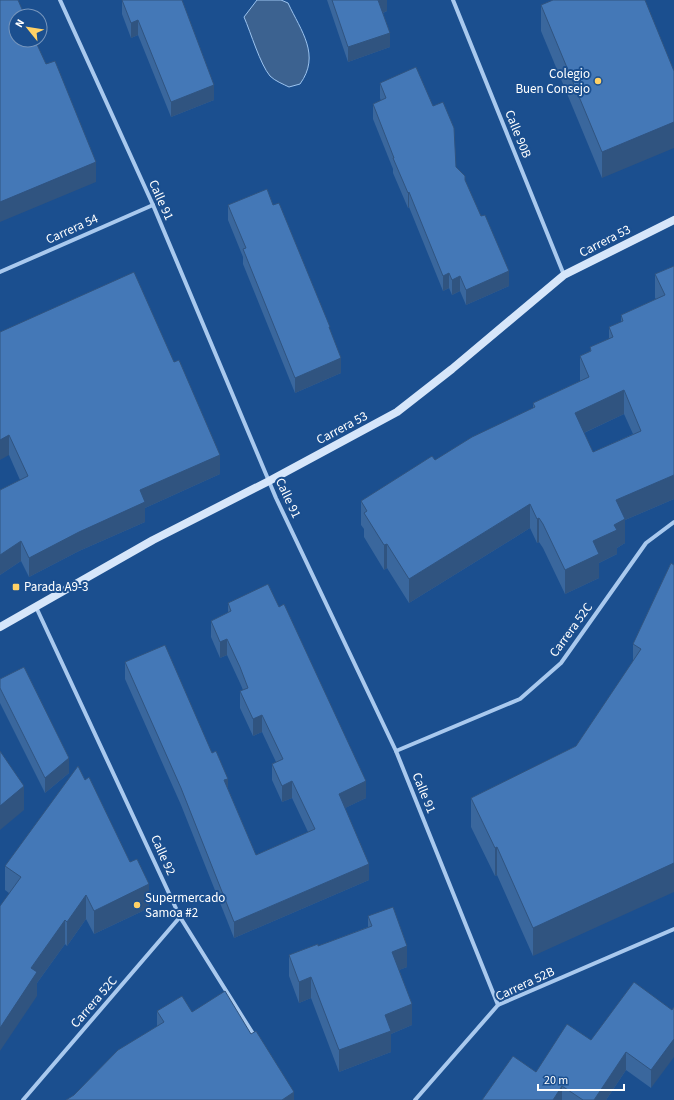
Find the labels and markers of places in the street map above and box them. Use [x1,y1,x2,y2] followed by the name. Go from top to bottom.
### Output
[515,65,590,98] place label: Colegio Buen Consejo
[593,76,603,86] marker: Colegio Buen Consejo
[24,578,89,596] place label: Parada A9-3
[11,582,21,592] marker: Parada A9-3
[145,889,225,922] place label: Supermercado Samoa #2
[132,900,142,910] marker: Supermercado Samoa #2

